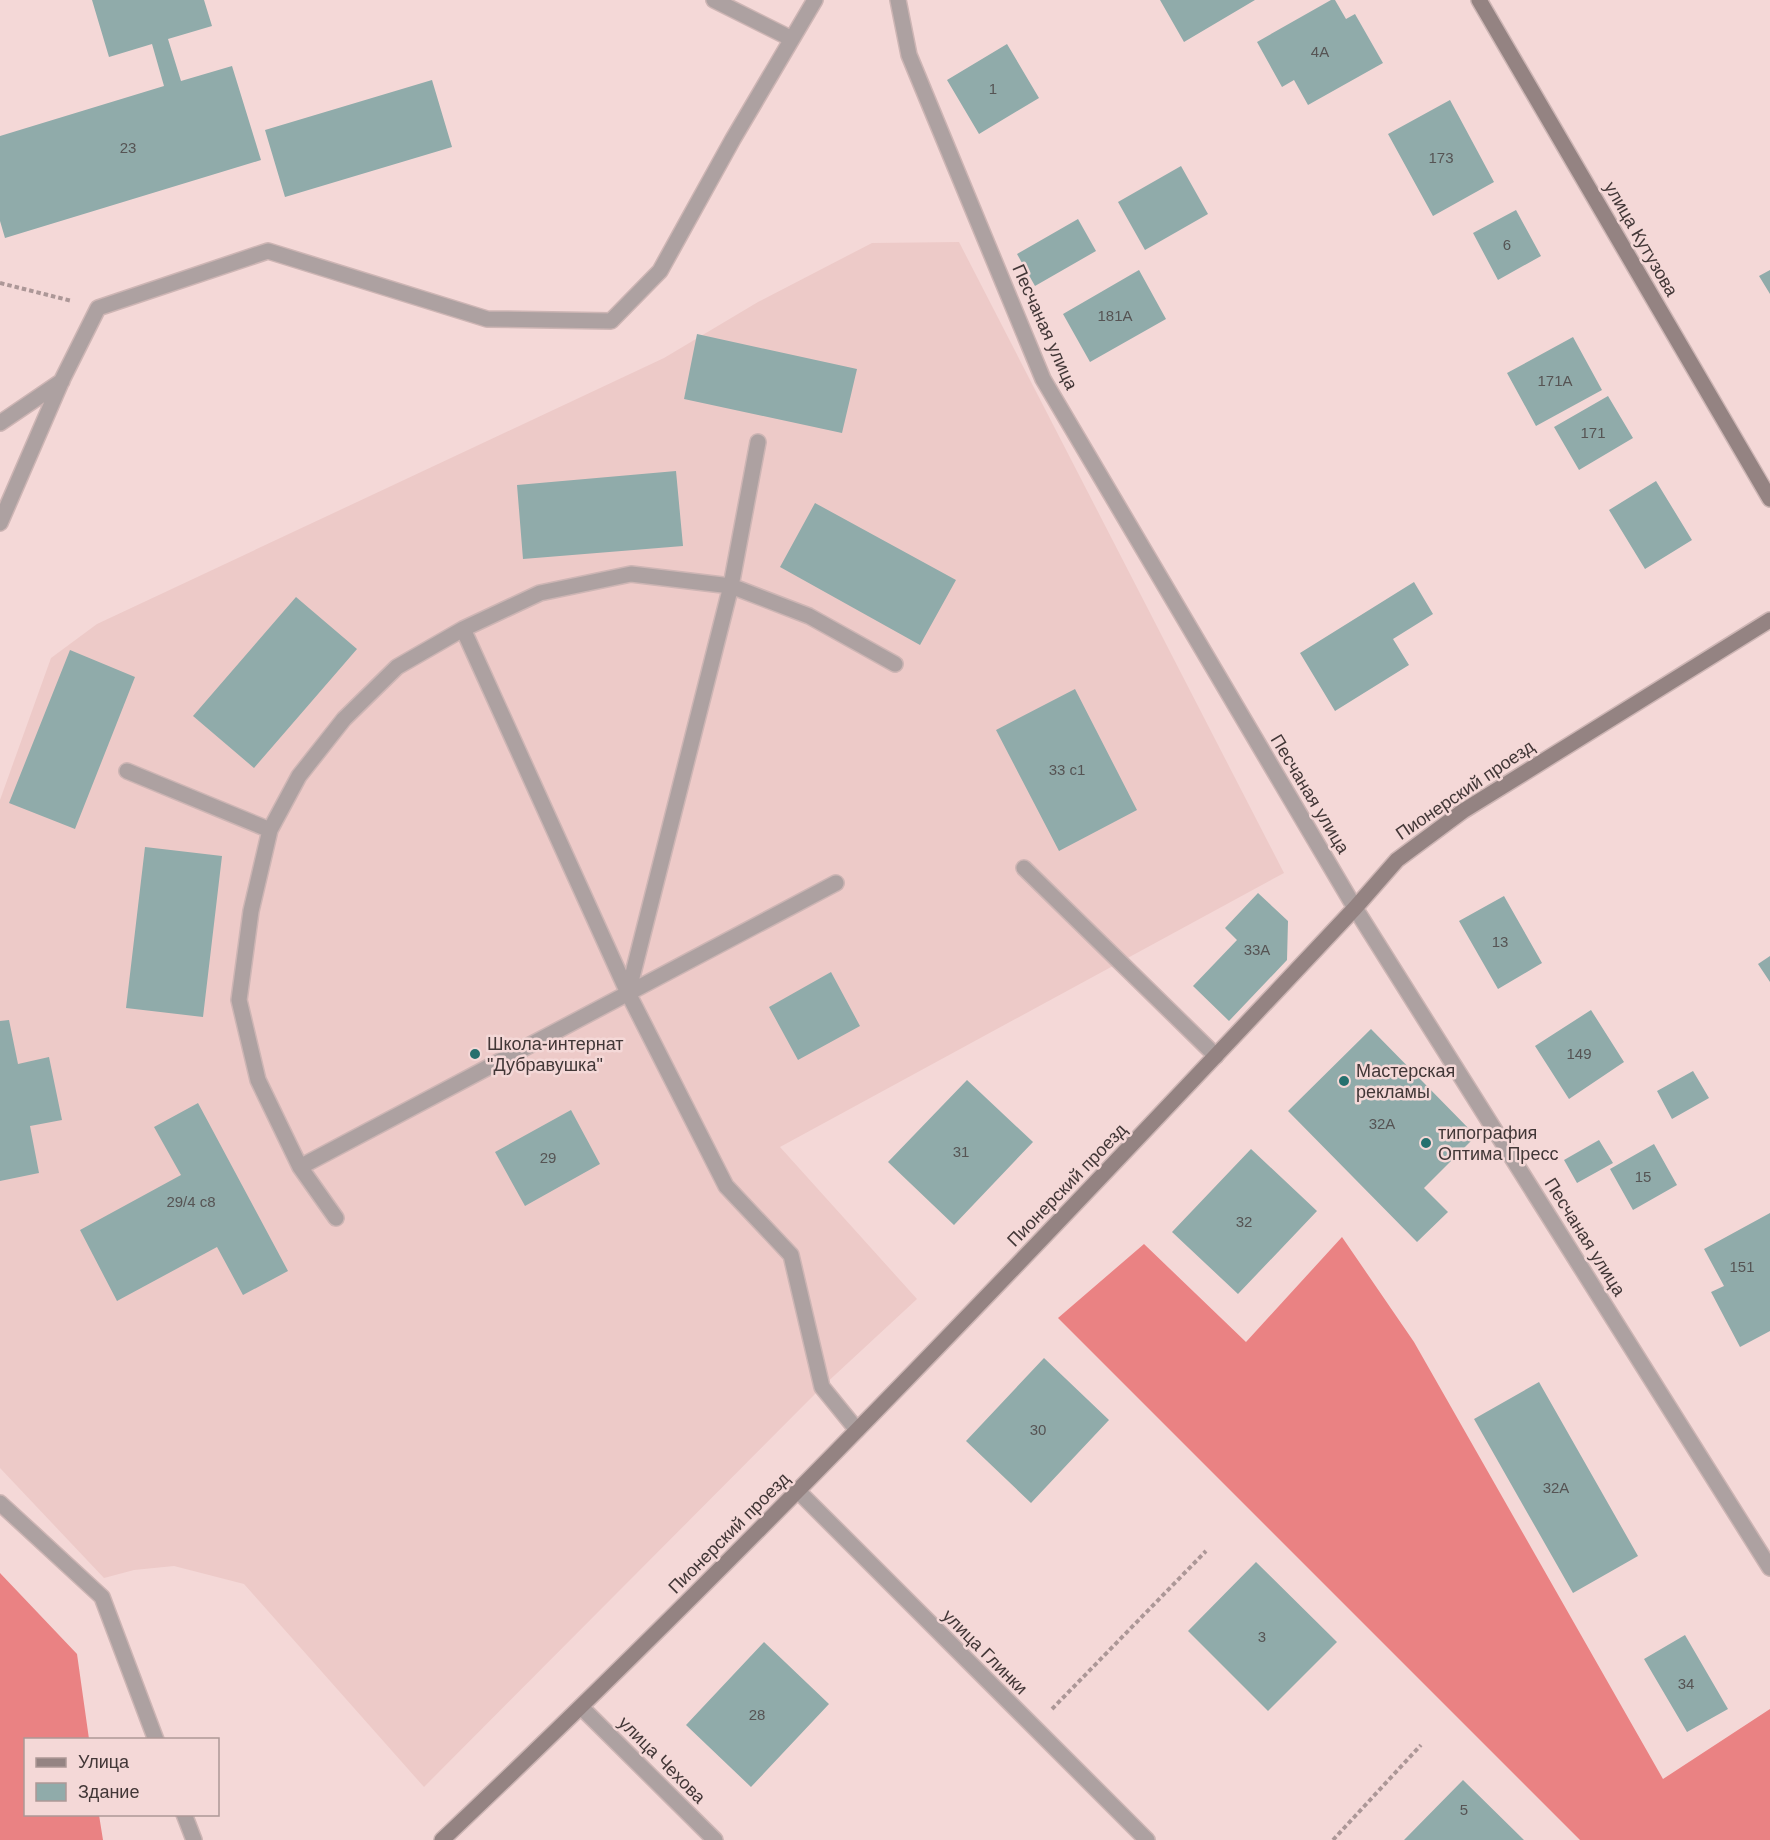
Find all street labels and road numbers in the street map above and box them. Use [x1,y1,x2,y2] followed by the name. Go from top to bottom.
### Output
[1600,178,1682,301] street label: улица Кутузова
[1008,261,1082,394] street label: Песчаная улица
[1267,731,1354,858] street label: Песчаная улица
[1392,736,1538,844] street label: Пионерский проезд
[1003,1119,1131,1250] street label: Пионерский проезд
[1541,1174,1630,1301] street label: Песчаная улица
[664,1468,794,1598] street label: Пионерский проезд
[938,1605,1032,1699] street label: улица Глинки
[615,1713,710,1808] street label: улица Чехова

